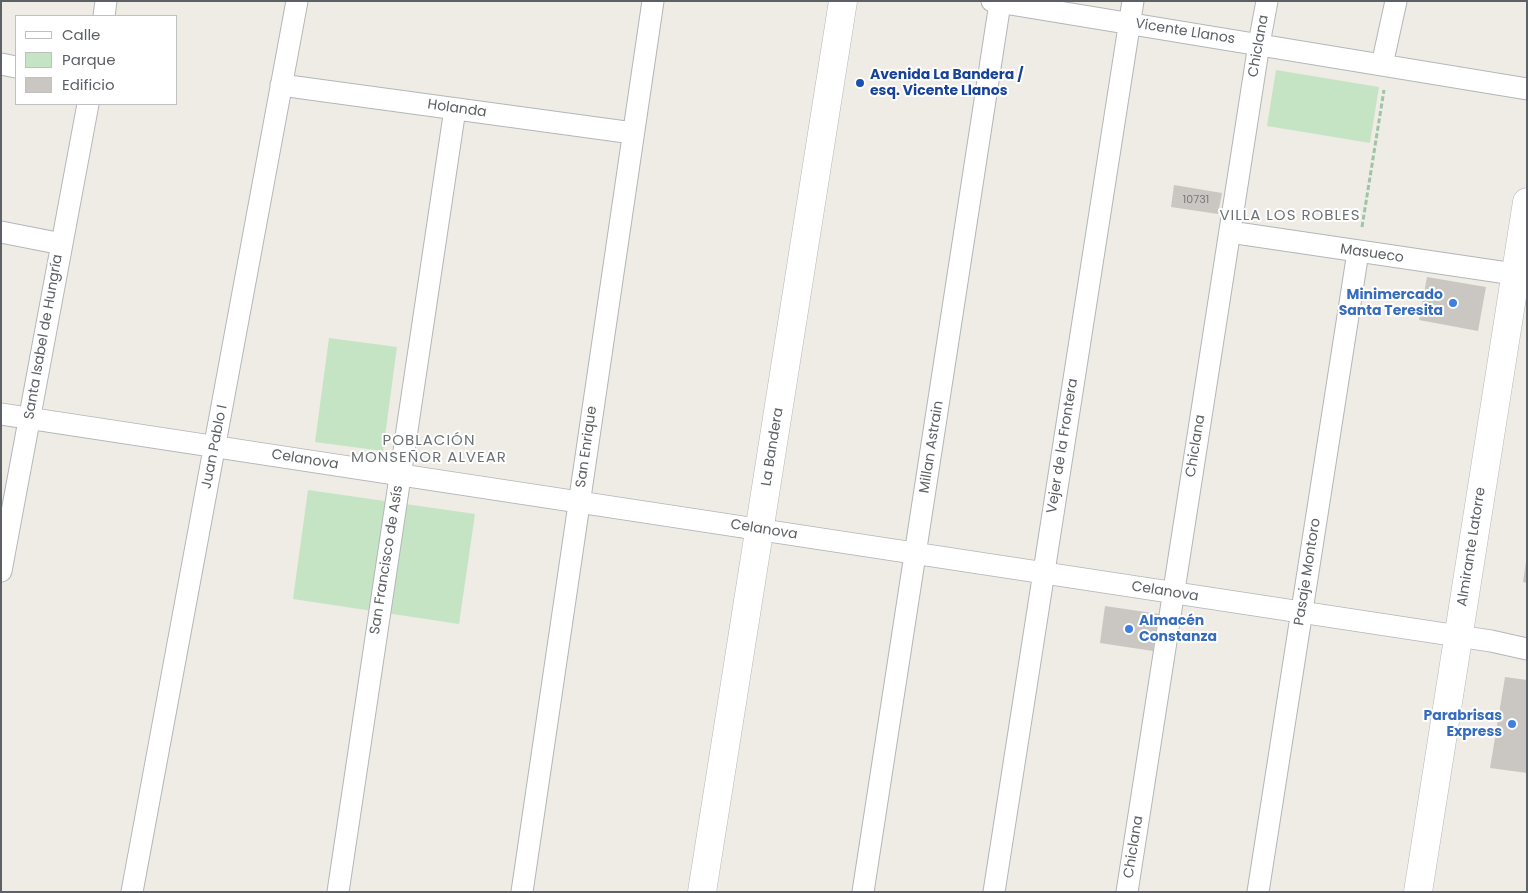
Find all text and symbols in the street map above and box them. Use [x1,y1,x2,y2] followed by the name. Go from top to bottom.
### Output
[1245,13,1273,79] street label: Chiclana
[15,15,178,105] legend
[1134,16,1236,48] street label: Vicente Llanos
[62,24,100,45] text: Calle
[62,49,115,70] text: Parque
[870,67,1024,100] place label: Avenida La Bandera / esq. Vicente Llanos
[62,74,115,95] text: Edificio
[854,77,866,89] marker: Avenida La Bandera / esq. Vicente Llanos
[426,97,488,121] street label: Holanda
[1183,193,1209,207] house number: 10731
[1217,207,1363,225] district label: VILLA LOS ROBLES
[1339,241,1405,267] street label: Masueco
[21,253,67,421] street label: Santa Isabel de Hungría
[1339,287,1443,320] place label: Minimercado Santa Teresita
[1447,297,1459,309] marker: Minimercado Santa Teresita
[1044,377,1082,515] street label: Vejer de la Frontera
[916,400,948,494] street label: Millan Astrain
[199,404,231,490] street label: Juan Pablo I
[573,405,601,489] street label: San Enrique
[759,407,787,487] street label: La Bandera
[1183,414,1209,478] street label: Chiclana
[349,432,509,467] district label: POBLACIÓN MONSEÑOR ALVEAR
[270,446,340,474] street label: Celanova
[367,484,407,636] street label: San Francisco de Asís
[1454,486,1490,608] street label: Almirante Latorre
[729,516,799,544] street label: Celanova
[1291,517,1325,627] street label: Pasaje Montoro
[1130,578,1200,606] street label: Celanova
[1139,613,1217,646] place label: Almacén Constanza
[1123,623,1135,635] marker: Almacén Constanza
[1424,708,1502,740] place label: Parabrisas Express
[1506,718,1518,730] marker: Parabrisas Express
[1121,815,1147,879] street label: Chiclana

